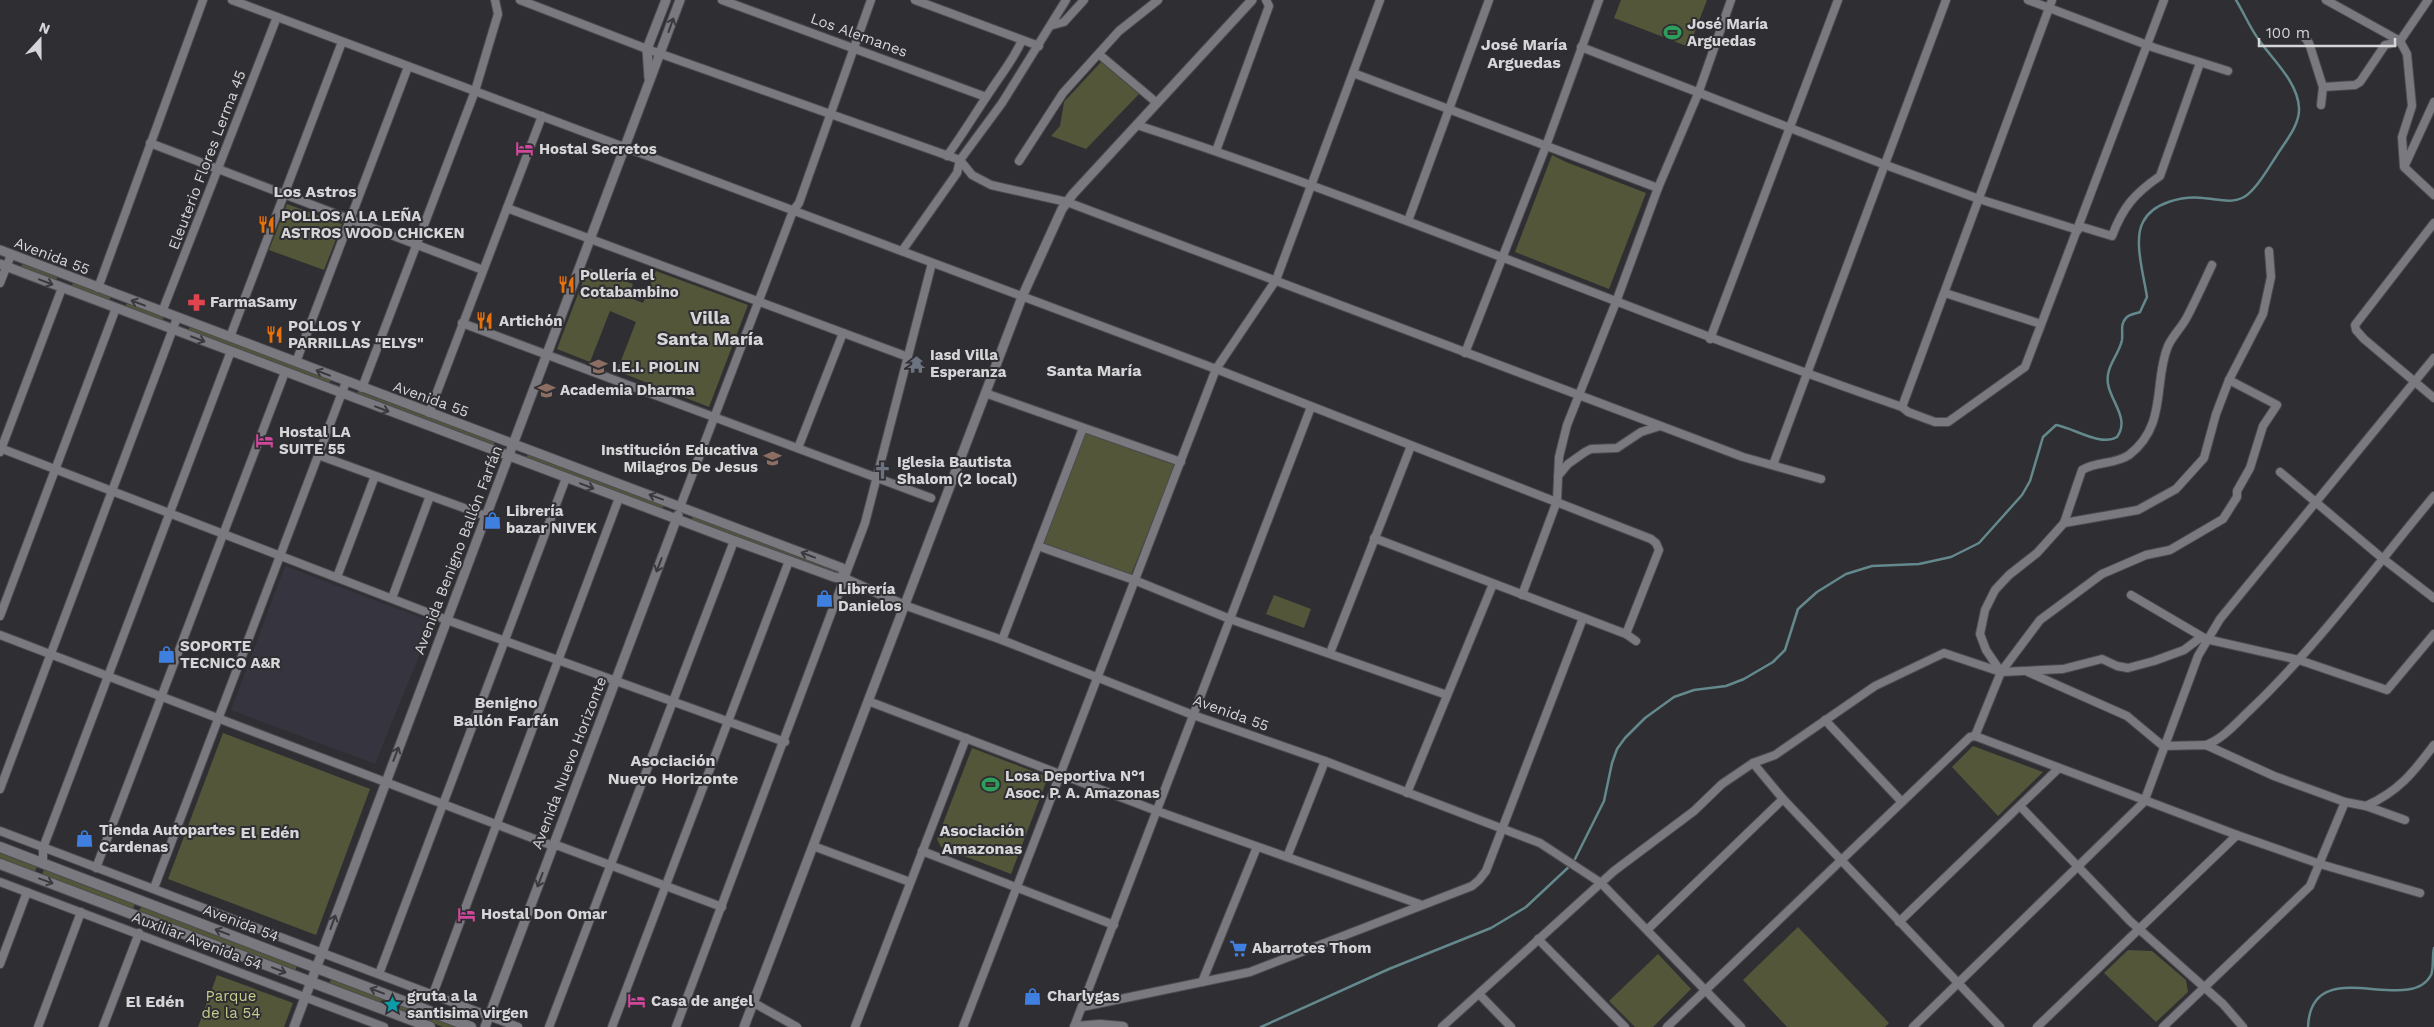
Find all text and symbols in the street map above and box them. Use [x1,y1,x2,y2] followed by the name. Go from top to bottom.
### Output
[808,9,910,61] street label: Los Alemanes
[15,15,65,65] north arrow
[1687,15,1768,50] place label: José María Arguedas
[2259,15,2395,47] scale bar
[667,18,676,34] one-way arrow
[37,19,52,37] text: N
[1663,23,1683,43] sports icon: José María Arguedas
[2266,24,2310,42] text: 100 m
[1481,35,1568,72] district label: José María Arguedas
[164,68,250,252] street label: Eleuterio Flores Lerma 45
[515,139,535,159] hotel icon: Hostal Secretos
[539,140,657,158] place label: Hostal Secretos
[273,182,357,201] district label: Los Astros
[281,207,465,242] place label: POLLOS A LA LEÑA ASTROS WOOD CHICKEN
[257,215,277,235] restaurant icon: POLLOS A LA LEÑA ASTROS WOOD CHICKEN
[12,233,92,279] street label: Avenida 55
[580,266,679,301] place label: Pollería el Cotabambino
[556,274,576,294] restaurant icon: Pollería el Cotabambino
[38,278,53,287] one-way arrow
[186,292,206,312] pharmacy icon: FarmaSamy
[210,293,298,311] place label: FarmaSamy
[131,298,146,307] one-way arrow
[657,307,764,349] district label: Villa Santa María
[475,311,495,331] restaurant icon: Artichón
[499,312,562,330] place label: Artichón
[288,317,424,352] place label: POLLOS Y PARRILLAS "ELYS"
[264,325,284,345] restaurant icon: POLLOS Y PARRILLAS "ELYS"
[189,335,205,344] one-way arrow
[930,346,1007,381] place label: Iasd Villa Esperanza
[906,354,926,374] temple icon: Iasd Villa Esperanza
[588,357,608,377] school or university icon: I.E.I. PIOLIN
[612,358,699,376] place label: I.E.I. PIOLIN
[1047,361,1142,380] district label: Santa María
[316,368,331,377] one-way arrow
[391,377,471,421] street label: Avenida 55
[536,380,556,400] school or university icon: Academia Dharma
[560,381,695,399] place label: Academia Dharma
[374,405,389,414] one-way arrow
[279,423,351,458] place label: Hostal LA SUITE 55
[255,431,275,451] hotel icon: Hostal LA SUITE 55
[601,441,758,476] place label: Institución Educativa Milagros De Jesus
[410,443,506,657] street label: Avenida Benigno Ballón Farfán
[762,449,782,469] school or university icon: Institución Educativa Milagros De Jesus
[897,453,1018,488] place label: Iglesia Bautista Shalom (2 local)
[873,461,893,481] church icon: Iglesia Bautista Shalom (2 local)
[579,482,595,491] one-way arrow
[648,492,664,501] one-way arrow
[506,502,598,537] place label: Librería bazar NIVEK
[482,510,502,530] shop icon: Librería bazar NIVEK
[800,549,815,558] one-way arrow
[654,556,663,572] one-way arrow
[838,580,902,615] place label: Librería Danielos
[814,588,834,608] shop icon: Librería Danielos
[180,637,281,672] place label: SOPORTE TECNICO A&R
[156,645,176,665] shop icon: SOPORTE TECNICO A&R
[528,674,610,852] street label: Avenida Nuevo Horizonte
[1191,691,1271,735] street label: Avenida 55
[453,693,559,730] district label: Benigno Ballón Farfán
[392,747,401,762] one-way arrow
[608,751,738,788] district label: Asociación Nuevo Horizonte
[1005,767,1160,802] place label: Losa Deportiva N°1 Asoc. P. A. Amazonas
[981,775,1001,795] sports icon: Losa Deportiva N°1 Asoc. P. A. Amazonas
[99,821,235,856] place label: Tienda Autopartes Cardenas
[939,821,1025,858] district label: Asociación Amazonas
[241,823,299,842] district label: El Edén
[75,829,95,849] shop icon: Tienda Autopartes Cardenas
[535,872,544,888] one-way arrow
[37,877,53,886] one-way arrow
[201,900,281,946] street label: Avenida 54
[457,904,477,924] hotel icon: Hostal Don Omar
[481,905,608,923] place label: Hostal Don Omar
[129,908,265,974] street label: Auxiliar Avenida 54
[329,915,338,931] one-way arrow
[215,927,230,936] one-way arrow
[1228,938,1248,958] supermarket icon: Abarrotes Thom
[1252,939,1371,957] place label: Abarrotes Thom
[271,966,287,975] one-way arrow
[369,986,385,995] one-way arrow
[1023,986,1043,1006] shop icon: Charlygas
[202,987,260,1022] park label: Parque de la 54
[407,987,528,1022] place label: gruta a la santisima virgen
[1047,987,1120,1005] place label: Charlygas
[627,991,647,1011] hotel icon: Casa de angel
[126,992,184,1011] district label: El Edén
[651,992,753,1010] place label: Casa de angel
[383,995,403,1015] place icon: gruta a la santisima virgen

